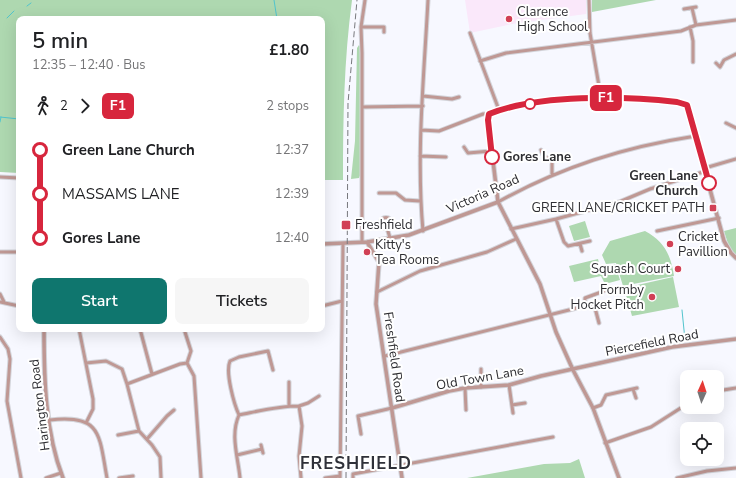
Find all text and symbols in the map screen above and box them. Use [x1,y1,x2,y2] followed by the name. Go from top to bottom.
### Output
[517,3,588,36] place label: Clarence High School
[504,14,514,24] marker: Clarence High School
[32,26,88,56] text: 5 min
[269,40,309,60] text: £1.80
[32,56,146,74] text: 12:35 – 12:40 · Bus
[588,85,624,111] line badge: F1
[598,88,614,107] text: F1
[32,95,54,117] icon: walk
[74,95,96,117] icon: forward
[110,96,126,115] text: F1
[60,97,68,115] text: 2
[266,97,309,115] text: 2 stops
[524,98,536,110] unlabelled marker
[62,140,195,160] text: Green Lane Church
[275,141,309,159] text: 12:37
[503,148,571,166] place label: Gores Lane
[484,149,500,165] marker: Gores Lane
[629,167,698,200] place label: Green Lane Church
[443,170,522,218] street label: Victoria Road
[701,175,717,191] marker: Green Lane Church
[62,184,180,204] text: MASSAMS LANE
[275,185,309,203] text: 12:39
[532,199,705,217] place label: GREEN LANE/CRICKET PATH
[708,203,718,213] marker: GREEN LANE/CRICKET PATH
[355,216,413,234] place label: Freshfield
[340,219,352,231] marker: Freshfield
[62,228,140,248] text: Gores Lane
[678,228,728,261] place label: Cricket Pavillion
[275,229,309,247] text: 12:40
[375,236,439,269] place label: Kitty's Tea Rooms
[665,239,675,249] marker: Cricket Pavillion
[362,247,372,257] marker: Kitty's Tea Rooms
[591,260,670,278] place label: Squash Court
[673,264,683,274] marker: Squash Court
[32,278,167,324] button: Start
[175,278,309,324] button: Tickets
[571,281,644,314] place label: Formby Hocket Pitch
[647,292,657,302] marker: Formby Hocket Pitch
[379,311,409,403] street label: Freshfield Road
[604,325,700,361] street label: Piercefield Road
[25,358,55,452] street label: Harington Road
[435,361,525,395] street label: Old Town Lane
[680,370,724,414] north arrow
[680,370,724,466] map controls
[680,422,724,466] button: locate
[300,452,412,475] district label: FRESHFIELD

